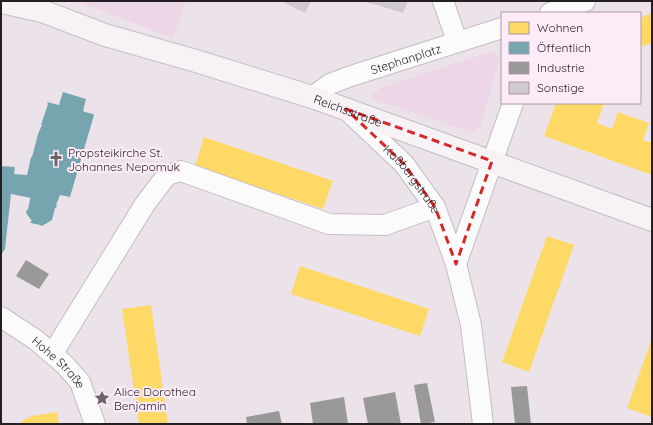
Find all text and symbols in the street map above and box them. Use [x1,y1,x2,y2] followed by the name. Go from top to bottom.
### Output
[501,12,641,104] legend
[537,20,583,35] text: Wohnen
[369,40,443,77] street label: Stephanplatz
[537,40,591,55] text: Öffentlich
[537,60,585,75] text: Industrie
[537,80,584,95] text: Sonstige
[312,91,385,129] street label: Reichsstraße
[381,141,444,215] street label: Kaßbergstraße
[68,145,180,174] place label: Propsteikirche St. Johannes Nepomuk
[47,150,65,168] church icon: Propsteikirche St. Johannes Nepomuk
[29,333,89,390] street label: Hohe Straße
[114,384,196,413] place label: Alice Dorothea Benjamin
[93,389,111,407] place icon: Alice Dorothea Benjamin

